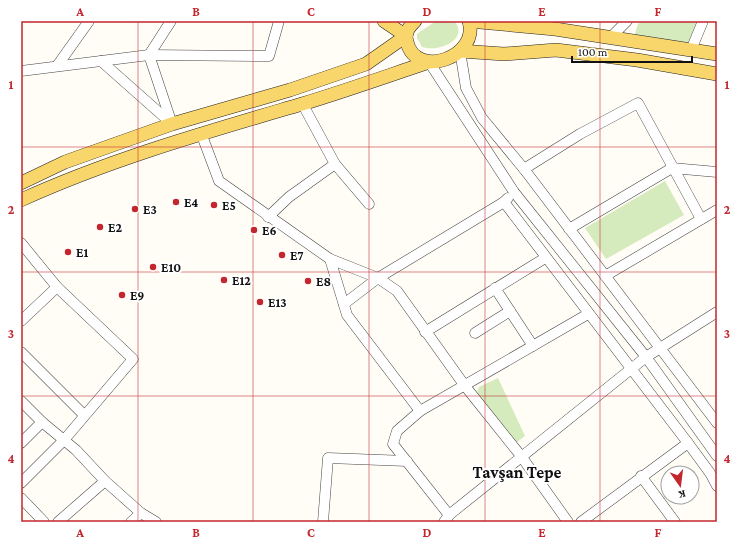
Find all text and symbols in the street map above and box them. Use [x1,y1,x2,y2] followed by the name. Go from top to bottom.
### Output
[75,4,84,19] text: A
[192,4,200,19] text: B
[307,4,315,19] text: C
[423,4,432,19] text: D
[538,4,546,19] text: E
[655,4,662,19] text: F
[572,38,692,64] scale bar
[578,45,608,59] text: 100 m
[9,77,14,92] text: 1
[725,77,730,92] text: 1
[184,195,198,210] place label: E4
[171,197,181,207] marker: E4
[222,198,236,213] place label: E5
[209,200,219,210] marker: E5
[8,202,15,217] text: 2
[143,202,157,217] place label: E3
[724,202,731,217] text: 2
[130,204,140,214] marker: E3
[108,220,122,235] place label: E2
[95,222,105,232] marker: E2
[262,223,277,238] place label: E6
[249,225,259,235] marker: E6
[76,245,88,260] place label: E1
[63,247,73,257] marker: E1
[290,248,304,263] place label: E7
[277,250,287,260] marker: E7
[161,260,181,275] place label: E10
[148,262,158,272] marker: E10
[232,273,251,288] place label: E12
[316,274,331,289] place label: E8
[219,275,229,285] marker: E12
[303,276,313,286] marker: E8
[130,288,144,303] place label: E9
[117,290,127,300] marker: E9
[268,295,287,310] place label: E13
[255,297,265,307] marker: E13
[8,326,14,341] text: 3
[724,326,730,341] text: 3
[7,451,15,466] text: 4
[723,451,731,466] text: 4
[473,463,561,482] district label: Tavşan Tepe
[660,465,700,505] north arrow
[677,488,687,502] text: K
[75,525,84,540] text: A
[192,525,200,540] text: B
[307,525,315,540] text: C
[423,525,432,540] text: D
[538,525,546,540] text: E
[655,525,662,540] text: F

